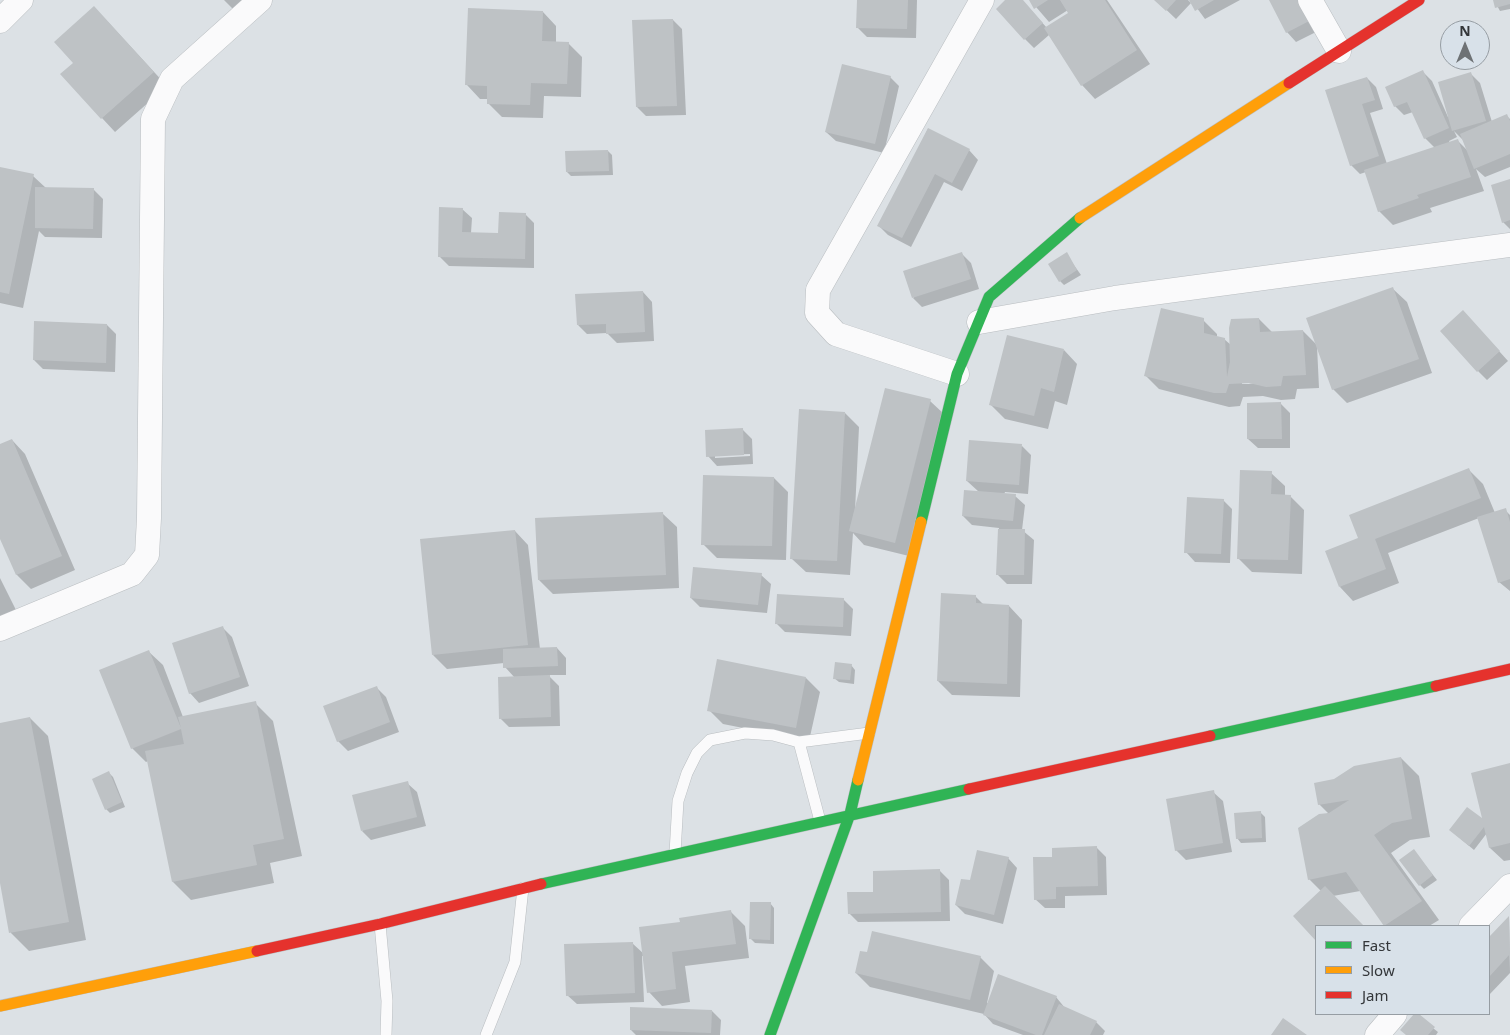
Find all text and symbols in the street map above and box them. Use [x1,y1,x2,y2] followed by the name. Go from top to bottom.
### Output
[1440,20,1490,70] north arrow
[1459,21,1471,40] text: N
[1315,925,1490,1015] legend
[1362,935,1391,955] text: Fast
[1362,960,1395,980] text: Slow
[1362,985,1389,1005] text: Jam

